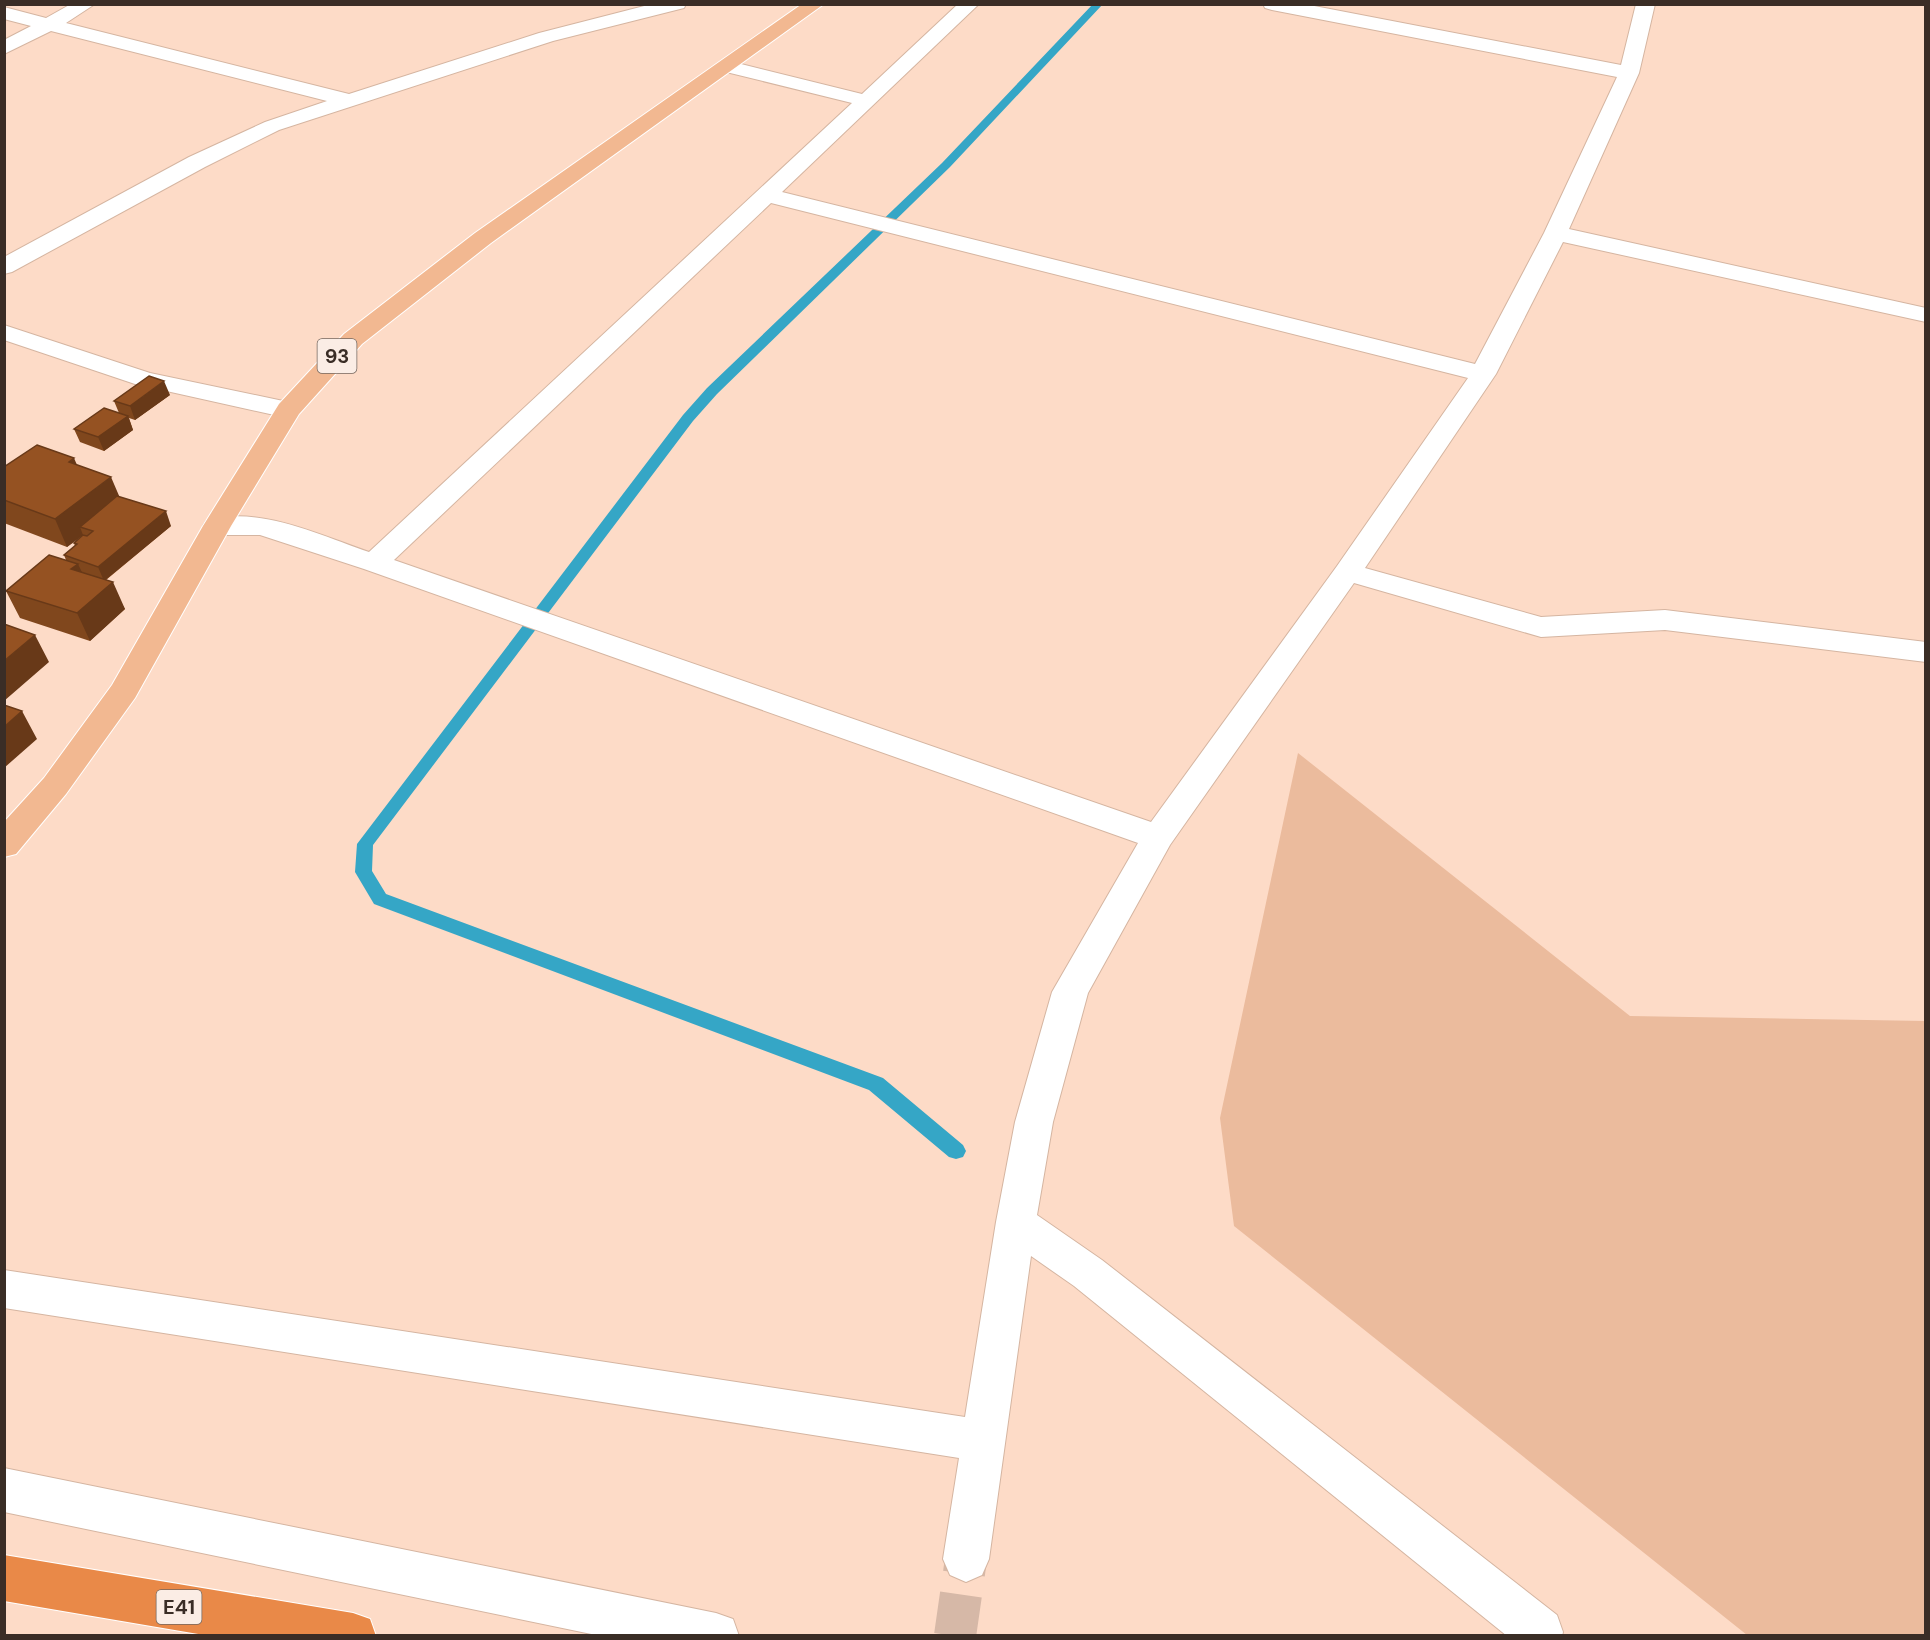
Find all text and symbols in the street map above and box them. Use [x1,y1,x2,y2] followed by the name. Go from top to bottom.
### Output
[318,339,356,373] road number: 93
[156,1590,201,1624] road number: E41

